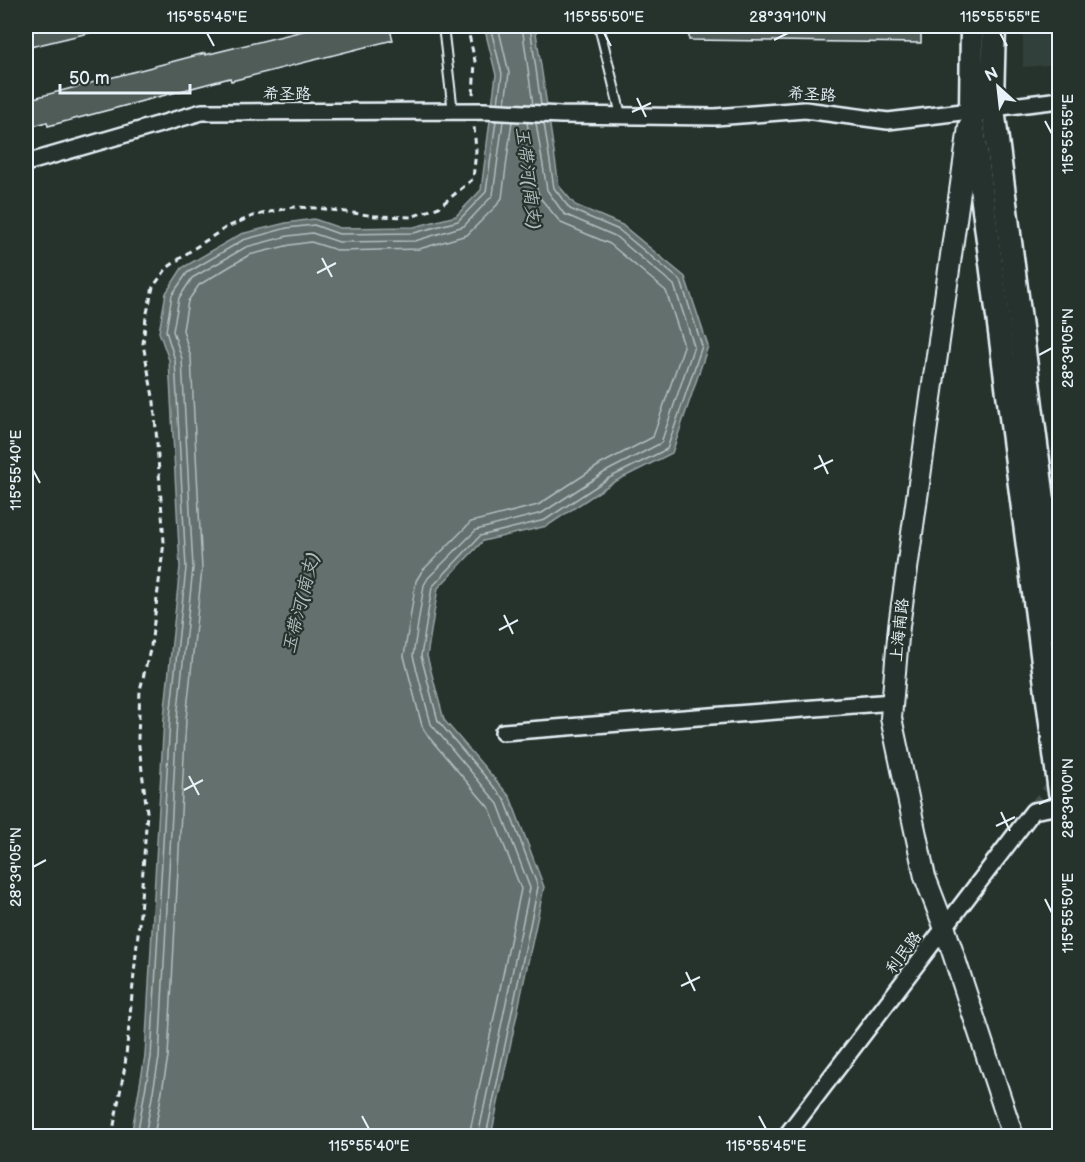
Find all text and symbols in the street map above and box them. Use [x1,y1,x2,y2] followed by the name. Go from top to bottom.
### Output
[167,8,247,27] text: 115°55'45"E
[564,8,644,27] text: 115°55'50"E
[749,8,827,27] text: 28°39'10"N
[960,8,1040,27] text: 115°55'55"E
[60,57,190,95] scale bar
[968,57,1028,117] north arrow
[982,64,1002,86] text: N
[69,68,110,89] text: 50 m
[788,84,836,106] street label: 希圣路
[263,85,311,104] street label: 希圣路
[1059,94,1078,174] text: 115°55'55"E
[511,126,545,231] water label: 玉带河(南支)
[1059,308,1078,388] text: 28°39'05"N
[7,429,26,510] text: 115°55'40"E
[278,550,324,656] water label: 玉带河(南支)
[887,597,913,663] street label: 上海南路
[1059,758,1078,838] text: 28°39'00"N
[7,827,26,907] text: 28°39'05"N
[1059,873,1078,953] text: 115°55'50"E
[882,928,926,978] street label: 利民路
[329,1137,410,1156] text: 115°55'40"E
[726,1137,806,1156] text: 115°55'45"E

